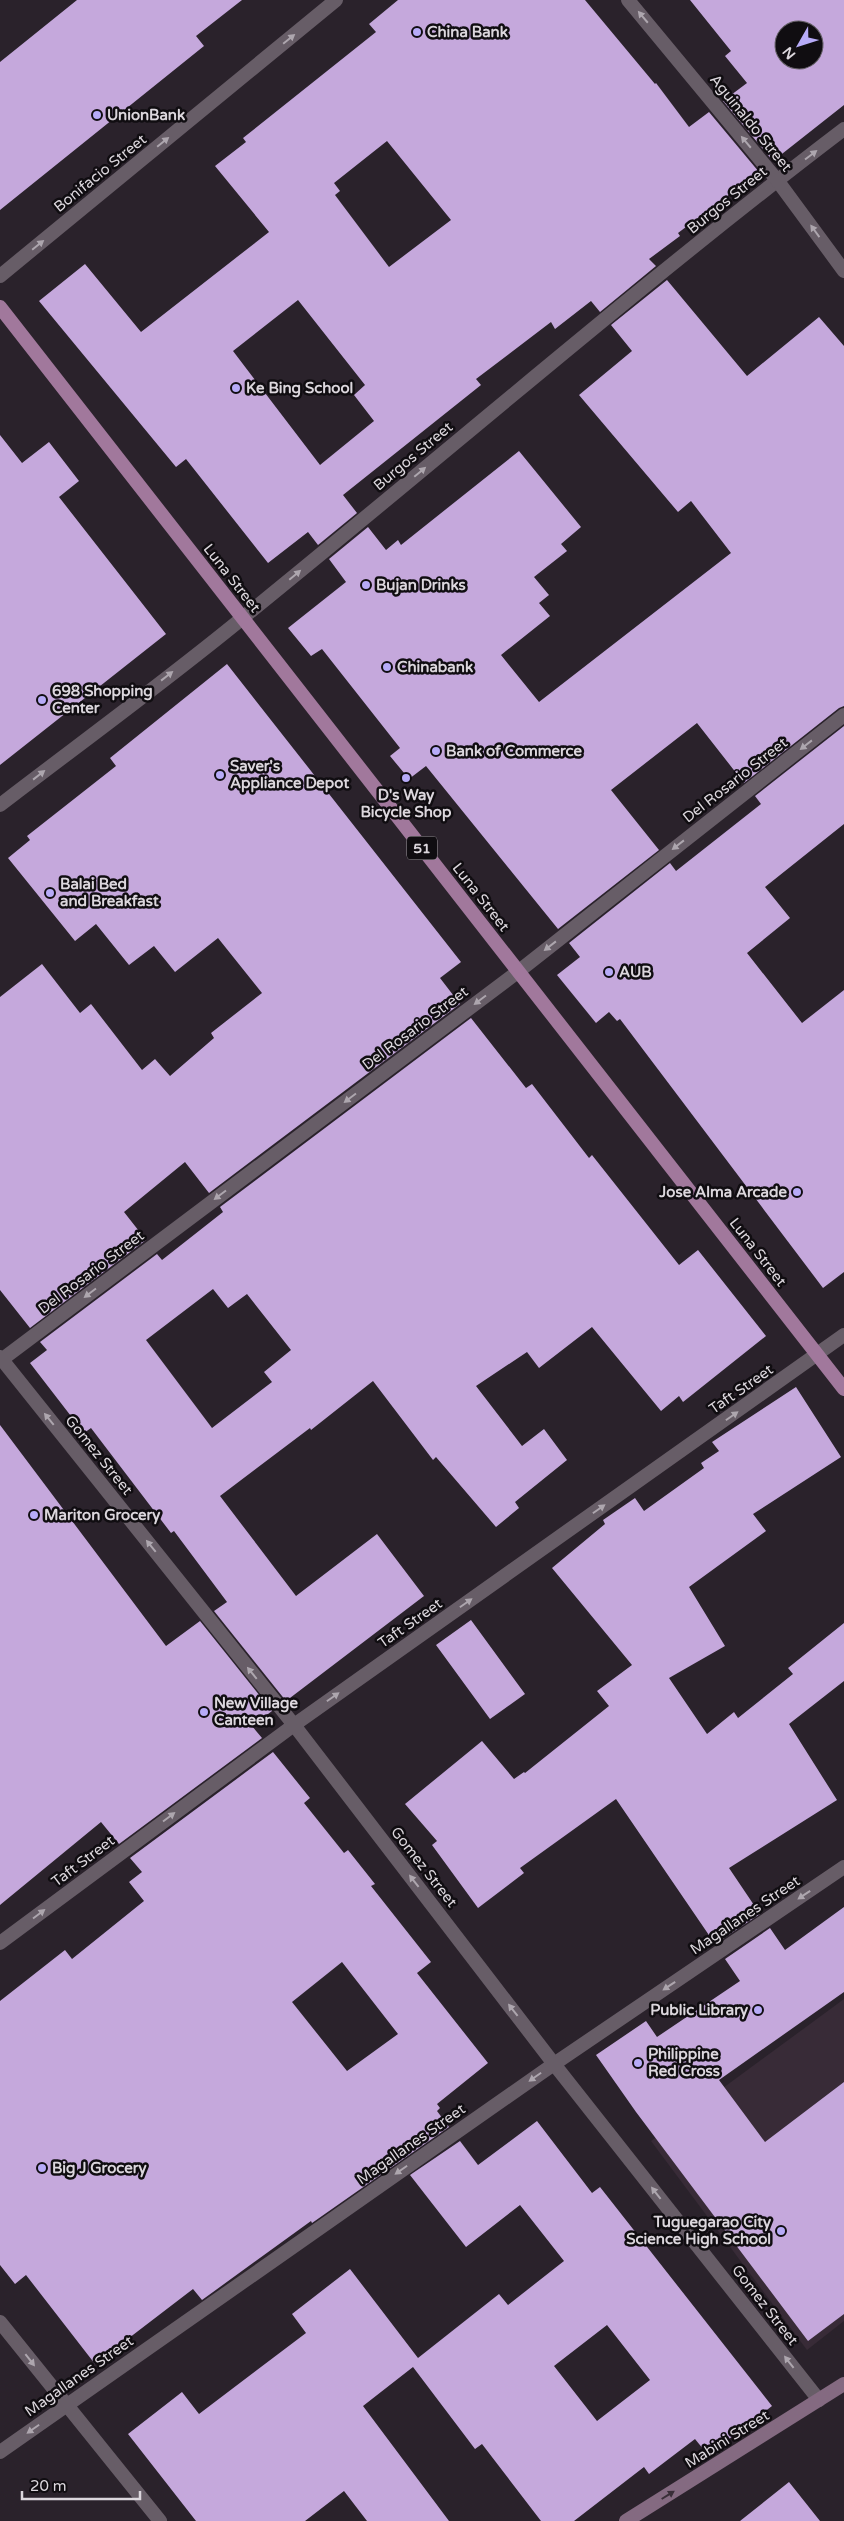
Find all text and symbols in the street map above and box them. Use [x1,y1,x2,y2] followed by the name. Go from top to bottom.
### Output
[637,11,648,24] one-way arrow
[774,20,824,70] north arrow
[427,23,508,41] place label: China Bank
[411,26,423,38] marker: China Bank
[282,33,295,44] one-way arrow
[779,43,799,63] text: N
[706,71,796,175] street label: Aguinaldo Street
[107,106,185,124] place label: UnionBank
[91,109,103,121] marker: UnionBank
[50,130,150,216] street label: Bonifacio Street
[157,136,169,148] one-way arrow
[741,136,752,149] one-way arrow
[804,149,817,160] one-way arrow
[683,162,771,238] street label: Burgos Street
[810,224,820,238] one-way arrow
[31,240,44,251] one-way arrow
[246,379,353,398] place label: Ke Bing School
[230,382,242,394] marker: Ke Bing School
[370,418,456,494] street label: Burgos Street
[413,466,426,477] one-way arrow
[200,540,265,616] street label: Luna Street
[288,570,301,581] one-way arrow
[376,576,466,595] place label: Bujan Drinks
[360,579,372,591] marker: Bujan Drinks
[397,658,473,676] place label: Chinabank
[381,661,393,673] marker: Chinabank
[160,671,173,682] one-way arrow
[52,682,153,717] place label: 698 Shopping Center
[36,694,48,706] marker: 698 Shopping Center
[679,733,791,826] street label: Del Rosario Street
[800,739,813,750] one-way arrow
[446,742,583,760] place label: Bank of Commerce
[430,745,442,757] marker: Bank of Commerce
[230,757,349,793] place label: Saver's Appliance Depot
[214,769,226,781] marker: Saver's Appliance Depot
[32,770,45,781] one-way arrow
[400,772,412,784] marker: D's Way Bicycle Shop
[361,786,452,822] place label: D's Way Bicycle Shop
[407,836,437,860] road number: 51
[672,840,685,851] one-way arrow
[449,859,514,935] street label: Luna Street
[60,875,159,910] place label: Balai Bed and Breakfast
[44,887,56,899] marker: Balai Bed and Breakfast
[544,940,557,951] one-way arrow
[619,963,652,981] place label: AUB
[603,966,615,978] marker: AUB
[359,982,472,1074] street label: Del Rosario Street
[473,995,487,1005] one-way arrow
[343,1093,357,1103] one-way arrow
[658,1183,788,1201] place label: Jose Alma Arcade
[791,1186,803,1198] marker: Jose Alma Arcade
[214,1190,227,1201] one-way arrow
[726,1214,791,1290] street label: Luna Street
[35,1226,148,1318] street label: Del Rosario Street
[83,1288,97,1298] one-way arrow
[705,1360,777,1418] street label: Taft Street
[725,1411,739,1421] one-way arrow
[61,1412,137,1499] street label: Gomez Street
[44,1413,55,1426] one-way arrow
[592,1504,606,1514] one-way arrow
[44,1506,160,1525] place label: Mariton Grocery
[28,1509,40,1521] marker: Mariton Grocery
[145,1540,156,1553] one-way arrow
[374,1594,446,1652] street label: Taft Street
[459,1598,473,1608] one-way arrow
[247,1667,258,1680] one-way arrow
[327,1692,340,1702] one-way arrow
[214,1694,298,1729] place label: New Village Canteen
[198,1706,210,1718] marker: New Village Canteen
[162,1812,176,1822] one-way arrow
[387,1823,461,1911] street label: Gomez Street
[48,1831,118,1891] street label: Taft Street
[687,1872,803,1958] street label: Magallanes Street
[408,1875,419,1888] one-way arrow
[797,1890,810,1900] one-way arrow
[32,1909,46,1919] one-way arrow
[662,1981,676,1991] one-way arrow
[650,2001,748,2020] place label: Public Library
[508,2003,518,2017] one-way arrow
[752,2004,764,2016] marker: Public Library
[648,2045,720,2080] place label: Philippine Red Cross
[632,2057,644,2069] marker: Philippine Red Cross
[528,2072,542,2082] one-way arrow
[353,2100,469,2188] street label: Magallanes Street
[52,2159,147,2178] place label: Big J Grocery
[36,2162,48,2174] marker: Big J Grocery
[395,2165,408,2175] one-way arrow
[651,2187,662,2200] one-way arrow
[626,2213,771,2249] place label: Tuguegarao City Science High School
[775,2225,787,2237] marker: Tuguegarao City Science High School
[728,2261,802,2349] street label: Gomez Street
[21,2332,137,2420] street label: Magallanes Street
[25,2353,35,2367] one-way arrow
[784,2356,795,2369] one-way arrow
[682,2406,773,2472] street label: Mabini Street
[26,2424,40,2434] one-way arrow
[22,2468,140,2500] scale bar
[30,2477,67,2495] text: 20 m
[661,2490,674,2500] one-way arrow

